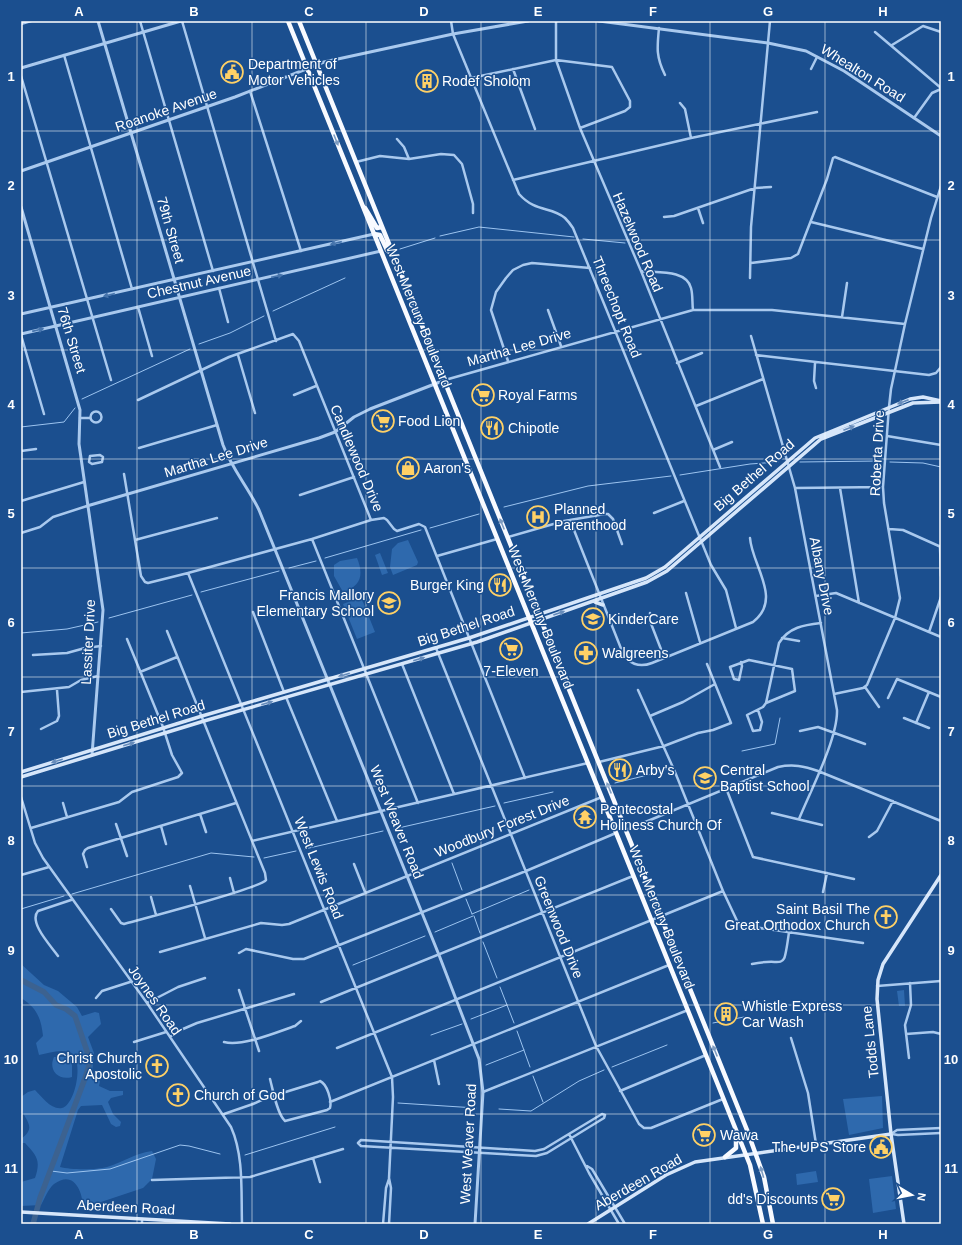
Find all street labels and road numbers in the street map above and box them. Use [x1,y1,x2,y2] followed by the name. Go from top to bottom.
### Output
[818,41,908,105] street label: Whealton Road
[113,85,219,135] street label: Roanoke Avenue
[610,190,666,294] street label: Hazelwood Road
[154,195,188,265] street label: 79th Street
[383,242,455,390] street label: West Mercury Boulevard
[589,254,645,360] street label: Threechopt Road
[145,262,253,302] street label: Chestnut Avenue
[54,305,90,375] street label: 76th Street
[465,324,573,369] street label: Martha Lee Drive
[327,402,387,514] street label: Candlewood Drive
[867,409,887,497] street label: Roberta Drive
[162,434,270,480] street label: Martha Lee Drive
[711,436,797,514] street label: Big Bethel Road
[807,536,837,617] street label: Albany Drive
[505,543,577,691] street label: West Mercury Boulevard
[78,599,98,685] street label: Lassiter Drive
[415,603,517,649] street label: Big Bethel Road
[105,697,207,741] street label: Big Bethel Road
[367,763,427,881] street label: West Weaver Road
[432,792,572,860] street label: Woodbury Forest Drive
[291,815,347,921] street label: West Lewis Road
[626,843,698,991] street label: West Mercury Boulevard
[531,874,587,981] street label: Greenwood Drive
[125,962,185,1038] street label: Joynes Road
[858,1005,882,1079] street label: Todds Lane
[457,1083,479,1205] street label: West Weaver Road
[592,1151,684,1213] street label: Aberdeen Road
[77,1196,175,1218] street label: Aberdeen Road

